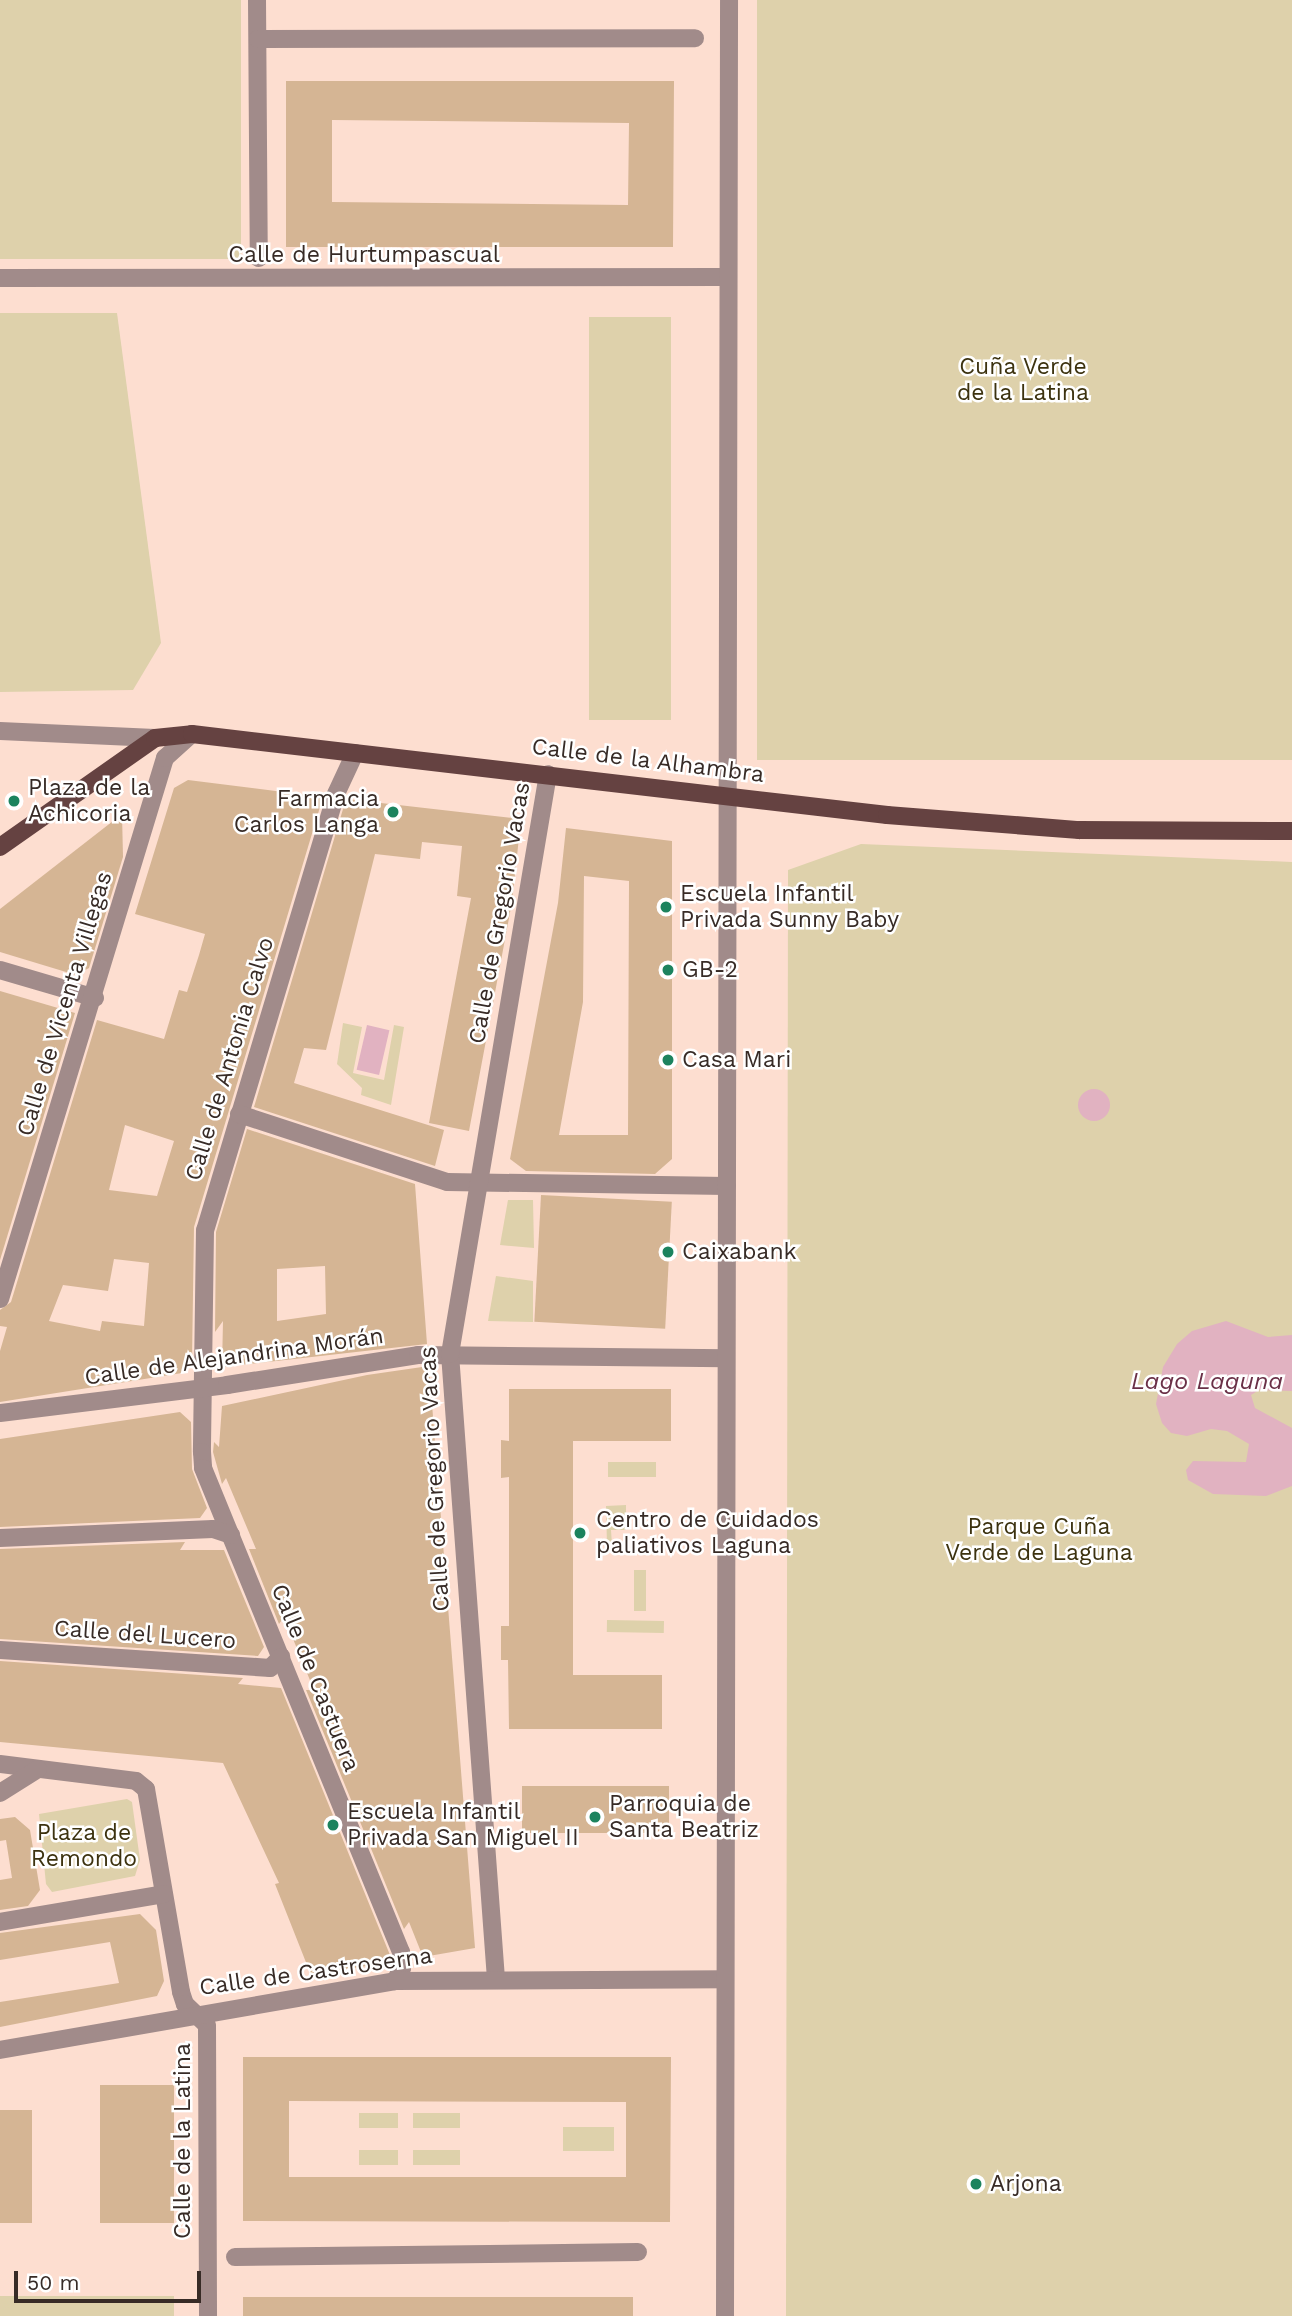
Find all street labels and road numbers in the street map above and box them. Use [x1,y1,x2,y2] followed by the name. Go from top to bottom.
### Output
[228,241,500,269] street label: Calle de Hurtumpascual
[530,733,766,789] street label: Calle de la Alhambra
[463,780,537,1046] street label: Calle de Gregorio Vacas
[11,868,119,1140] street label: Calle de Vicenta Villegas
[180,933,280,1185] street label: Calle de Antonia Calvo
[82,1322,386,1392] street label: Calle de Alejandrina Morán
[414,1345,456,1613] street label: Calle de Gregorio Vacas
[265,1580,365,1776] street label: Calle de Castuera
[53,1615,237,1655] street label: Calle del Lucero
[198,1942,434,2002] street label: Calle de Castroserna
[169,2043,197,2239] street label: Calle de la Latina

